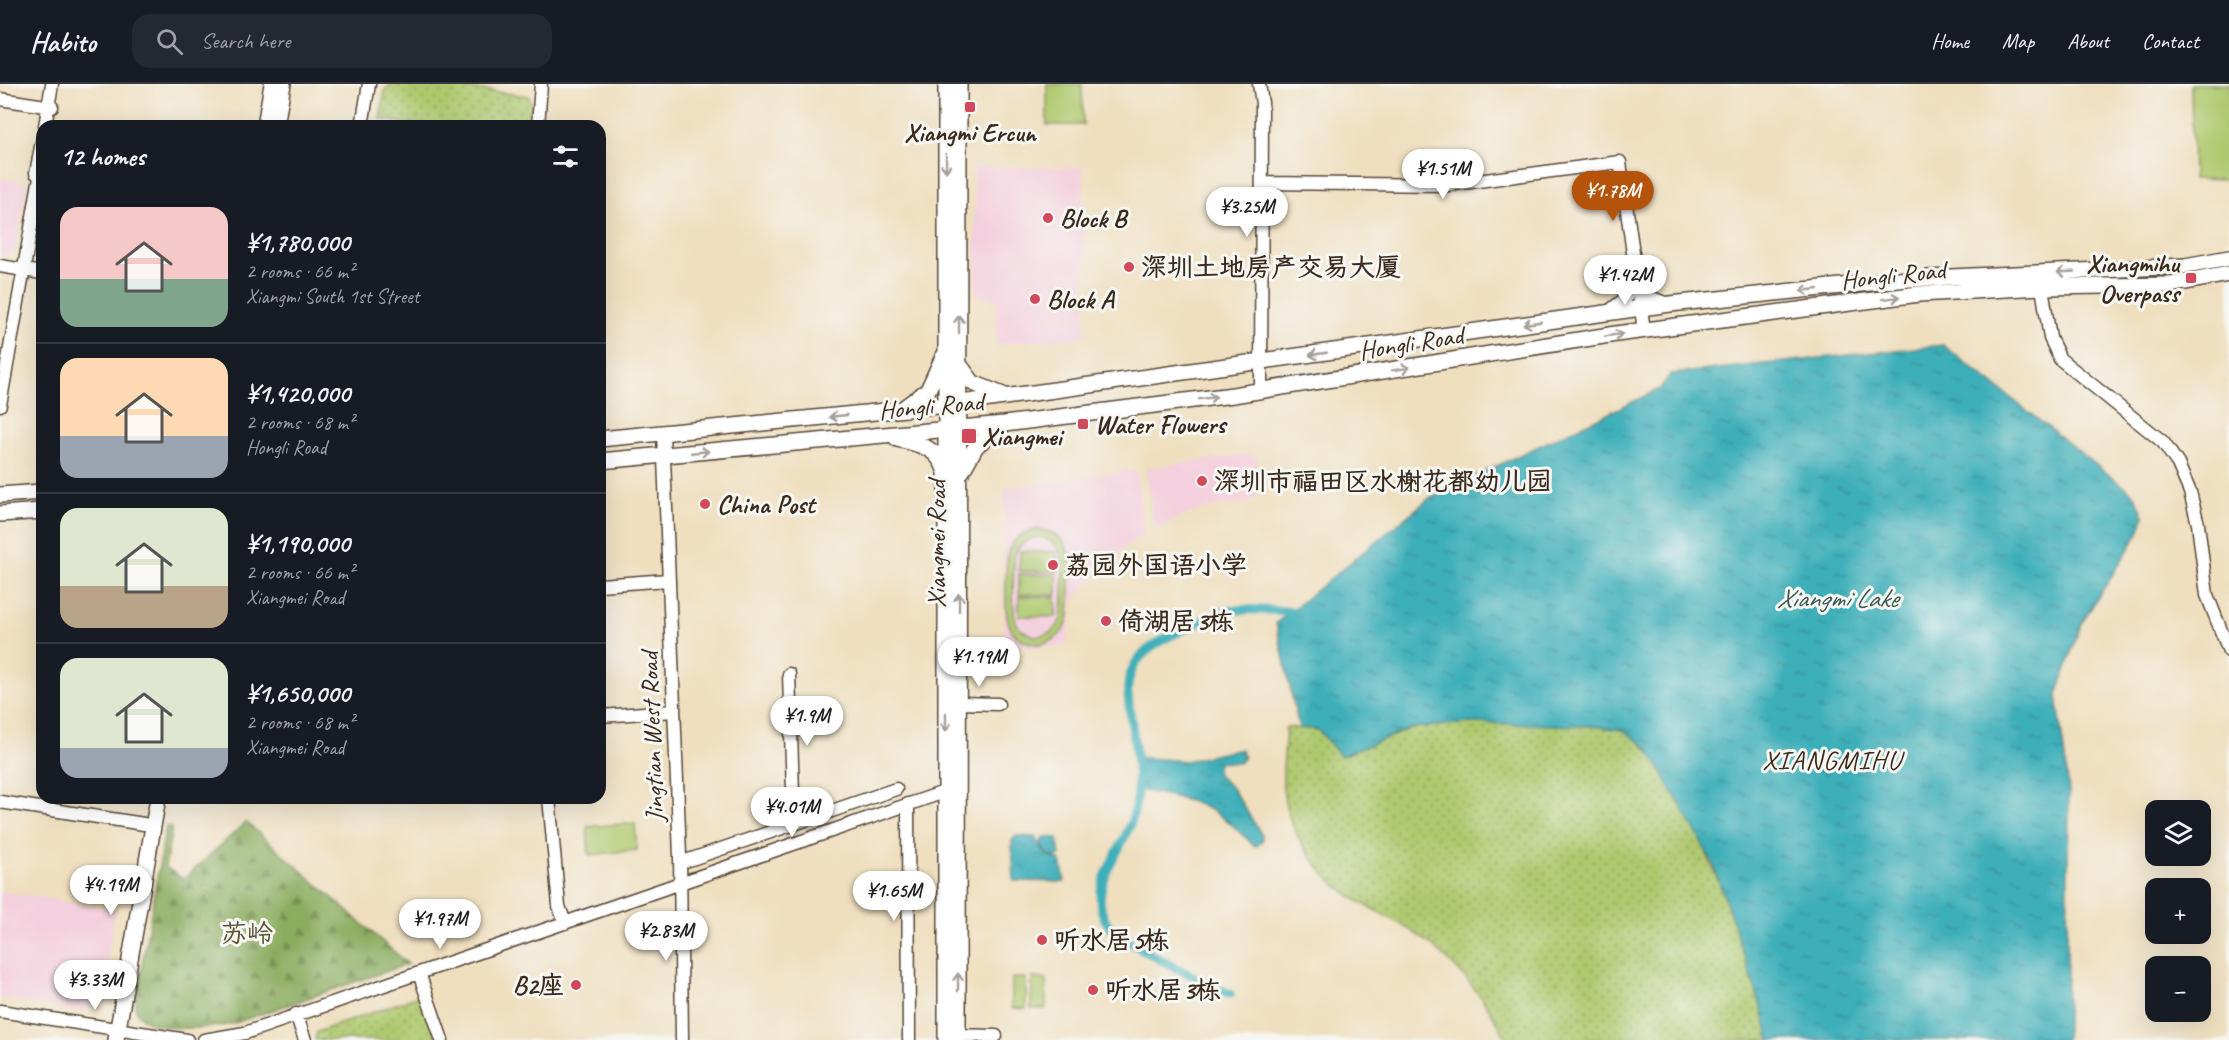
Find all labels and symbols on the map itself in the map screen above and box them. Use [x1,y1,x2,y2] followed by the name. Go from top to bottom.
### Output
[963,100,977,114] marker: Xiangmi Ercun
[904,116,1038,149] place label: Xiangmi Ercun
[1394,149,1492,200] pin: ¥1.51M
[940,153,952,173] one-way arrow
[1564,171,1662,222] pin: ¥1.78M
[1198,187,1296,238] pin: ¥3.25M
[1060,202,1129,235] place label: Block B
[1041,211,1055,225] marker: Block B
[2086,247,2182,310] place label: Xiangmihu Overpass
[1141,251,1401,284] place label: 深圳土地房产交易大厦
[1839,253,1951,297] street label: Hongli Road
[1576,255,1674,306] pin: ¥1.42M
[1122,260,1136,274] marker: 深圳土地房产交易大厦
[2057,267,2077,278] one-way arrow
[2184,271,2198,285] marker: Xiangmihu Overpass
[1047,283,1115,316] place label: Block A
[1800,285,1820,296] one-way arrow
[1028,292,1042,306] marker: Block A
[1880,293,1900,304] one-way arrow
[953,315,965,335] one-way arrow
[1357,318,1469,367] street label: Hongli Road
[1523,318,1543,329] one-way arrow
[1604,329,1623,340] one-way arrow
[1309,348,1329,359] one-way arrow
[1390,363,1410,374] one-way arrow
[877,385,988,427] street label: Hongli Road
[1197,392,1217,403] one-way arrow
[1095,408,1228,441] place label: Water Flowers
[828,411,848,422] one-way arrow
[1076,417,1090,431] marker: Water Flowers
[982,420,1066,453] place label: Xiangmei
[960,427,978,445] marker: Xiangmei
[690,446,710,457] one-way arrow
[1214,465,1552,498] place label: 深圳市福田区水榭花都幼儿园
[1195,474,1209,488] marker: 深圳市福田区水榭花都幼儿园
[920,476,953,608] street label: Xiangmei Road
[717,488,817,521] place label: China Post
[698,497,712,511] marker: China Post
[1065,549,1247,582] place label: 荔园外国语小学
[1046,558,1060,572] marker: 荔园外国语小学
[1777,581,1902,615] water label: Xiangmi Lake
[953,593,965,613] one-way arrow
[1118,605,1234,638] place label: 倚湖居3栋
[1099,614,1113,628] marker: 倚湖居3栋
[930,637,1028,688] pin: ¥1.19M
[632,648,672,825] street label: Jingtian West Road
[765,696,849,747] pin: ¥1.9M
[940,712,952,732] one-way arrow
[1762,743,1905,777] district label: XIANGMIHU
[743,787,841,838] pin: ¥4.01M
[62,865,160,916] pin: ¥4.19M
[845,871,943,922] pin: ¥1.65M
[391,899,489,950] pin: ¥1.97M
[617,911,715,962] pin: ¥2.83M
[221,917,273,950] park label: 苏岭
[1054,924,1169,957] place label: 听水居5栋
[1035,933,1049,947] marker: 听水居5栋
[46,960,144,1011] pin: ¥3.33M
[513,969,564,1002] place label: B2座
[952,972,964,992] one-way arrow
[1105,974,1221,1007] place label: 听水居3栋
[569,978,583,992] marker: B2座
[1086,983,1100,997] marker: 听水居3栋

